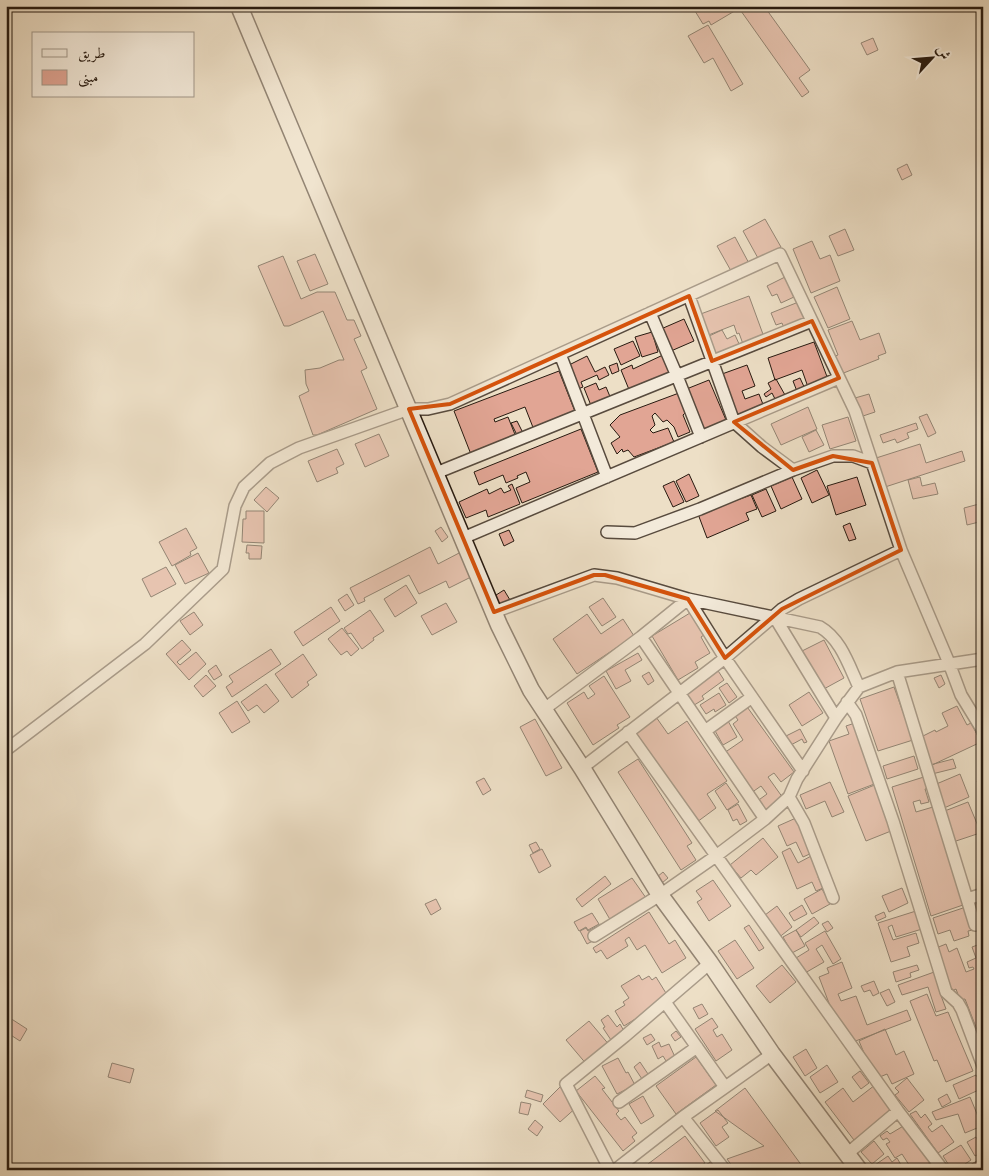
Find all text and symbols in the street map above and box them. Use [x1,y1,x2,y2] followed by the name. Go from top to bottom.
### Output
[32,32,195,98] legend
[906,32,956,82] north arrow
[933,43,954,63] text: ش
[78,44,105,63] text: طريق
[78,68,98,88] text: مبنى

